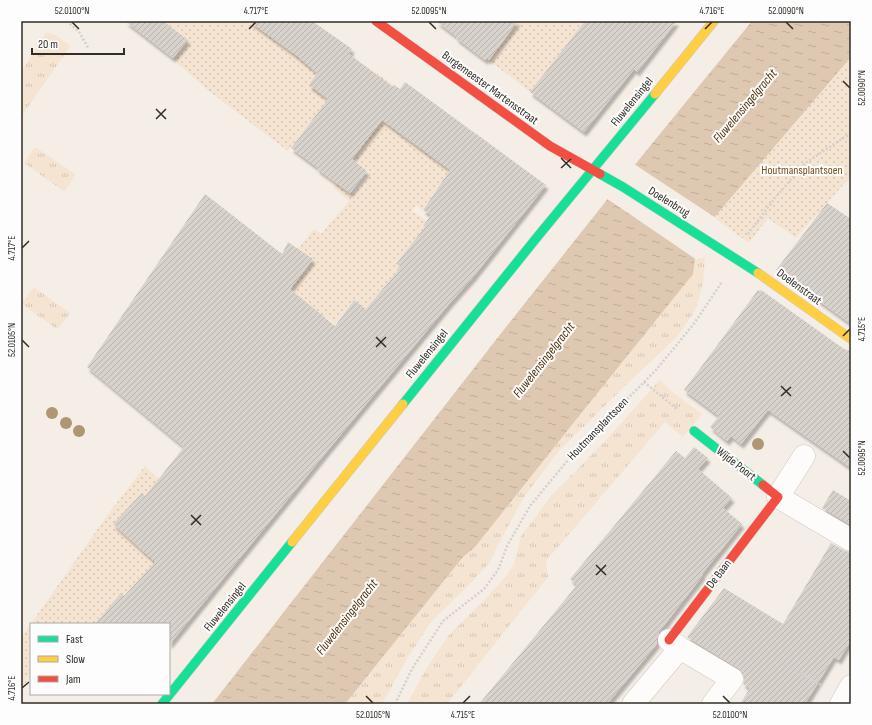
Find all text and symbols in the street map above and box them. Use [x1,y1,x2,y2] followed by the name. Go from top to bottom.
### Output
[55,5,89,17] text: 52.0100°N
[244,5,268,17] text: 4.717°E
[411,5,447,17] text: 52.0095°N
[700,5,724,17] text: 4.716°E
[768,5,804,17] text: 52.0090°N
[32,30,124,56] scale bar
[38,37,58,52] text: 20 m
[439,48,541,128] street label: Burgemeester Martensstraat
[710,65,781,146] water label: Fluwelensingelgracht
[856,70,868,106] text: 52.0090°N
[608,74,656,130] street label: Fluwelensingel
[761,163,843,178] park label: Houtmansplantsoen
[645,183,693,221] street label: Doelenbrug
[6,236,18,260] text: 4.717°E
[774,266,825,309] street label: Doelenstraat
[856,317,868,341] text: 4.715°E
[510,318,579,401] water label: Fluwelensingelgracht
[6,323,18,357] text: 52.0105°N
[403,326,451,382] street label: Fluwelensingel
[564,395,632,463] street label: Houtmansplantsoen
[856,440,868,476] text: 52.0095°N
[713,444,759,484] street label: Wijde Poort
[703,557,735,591] street label: De Baan
[313,575,382,658] water label: Fluwelensingelgracht
[201,579,249,635] street label: Fluwelensingel
[30,623,170,695] legend
[66,632,83,647] text: Fast
[66,652,85,667] text: Slow
[65,672,81,687] text: Jam
[6,676,18,700] text: 4.716°E
[356,709,390,721] text: 52.0105°N
[451,709,475,721] text: 4.715°E
[713,709,747,721] text: 52.0100°N

